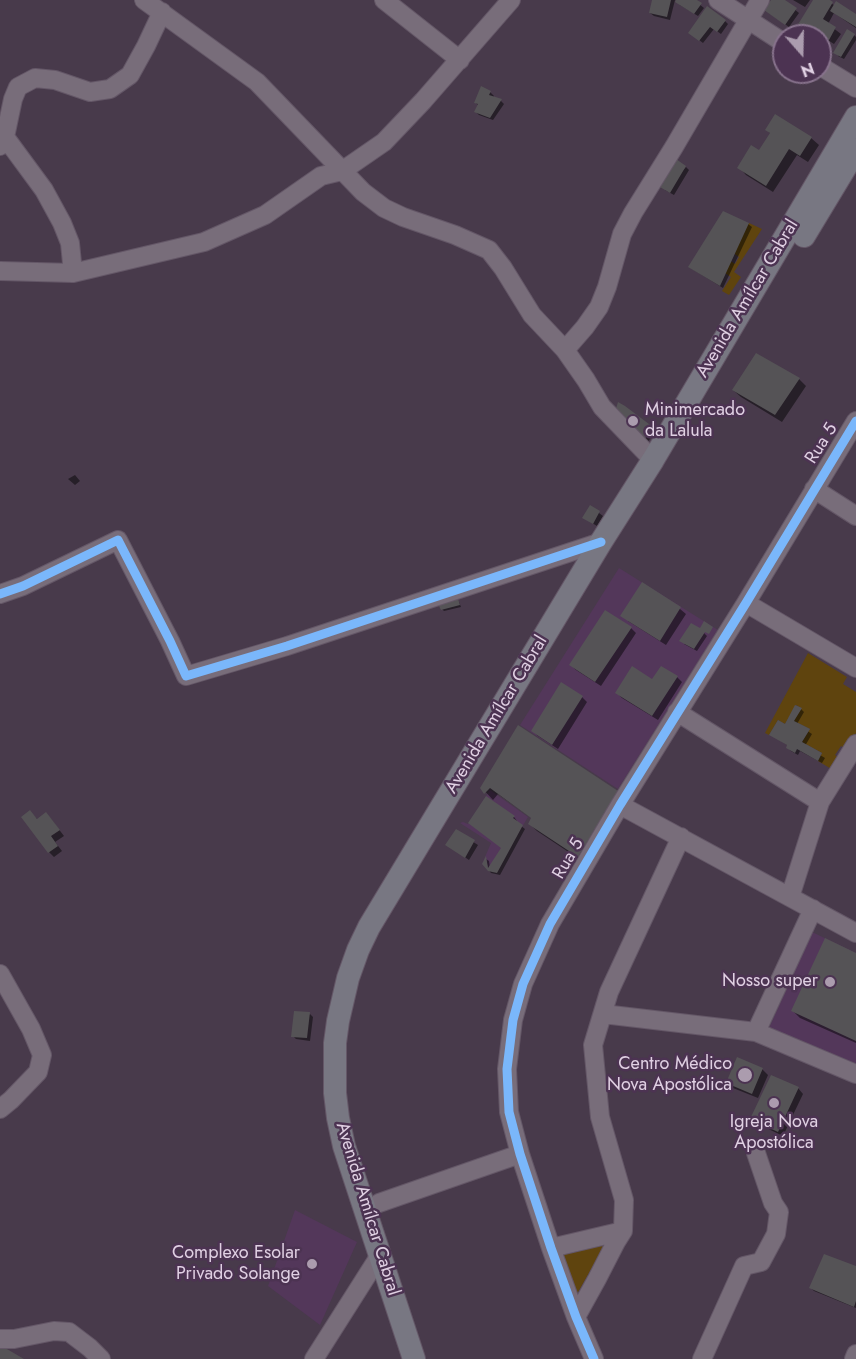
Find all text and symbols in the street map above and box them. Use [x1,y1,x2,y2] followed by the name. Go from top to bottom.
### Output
[772,24,832,84] north arrow
[798,57,818,82] text: N
[692,216,804,382] street label: Avenida Amílcar Cabral
[645,400,745,442] place label: Minimercado da Lalula
[626,414,640,428] marker: Minimercado da Lalula
[801,420,843,468] street label: Rua 5
[441,632,553,798] street label: Avenida Amílcar Cabral
[549,835,589,883] street label: Rua 5
[722,971,818,993] place label: Nosso super
[823,975,837,989] marker: Nosso super
[607,1054,732,1096] place label: Centro Médico Nova Apostólica
[736,1066,754,1084] marker: Centro Médico Nova Apostólica
[767,1096,781,1110] marker: Igreja Nova Apostólica
[730,1112,818,1154] place label: Igreja Nova Apostólica
[330,1120,404,1298] street label: Avenida Amílcar Cabral
[172,1243,300,1286] place label: Complexo Esolar Privado Solange
[305,1257,319,1271] marker: Complexo Esolar Privado Solange

